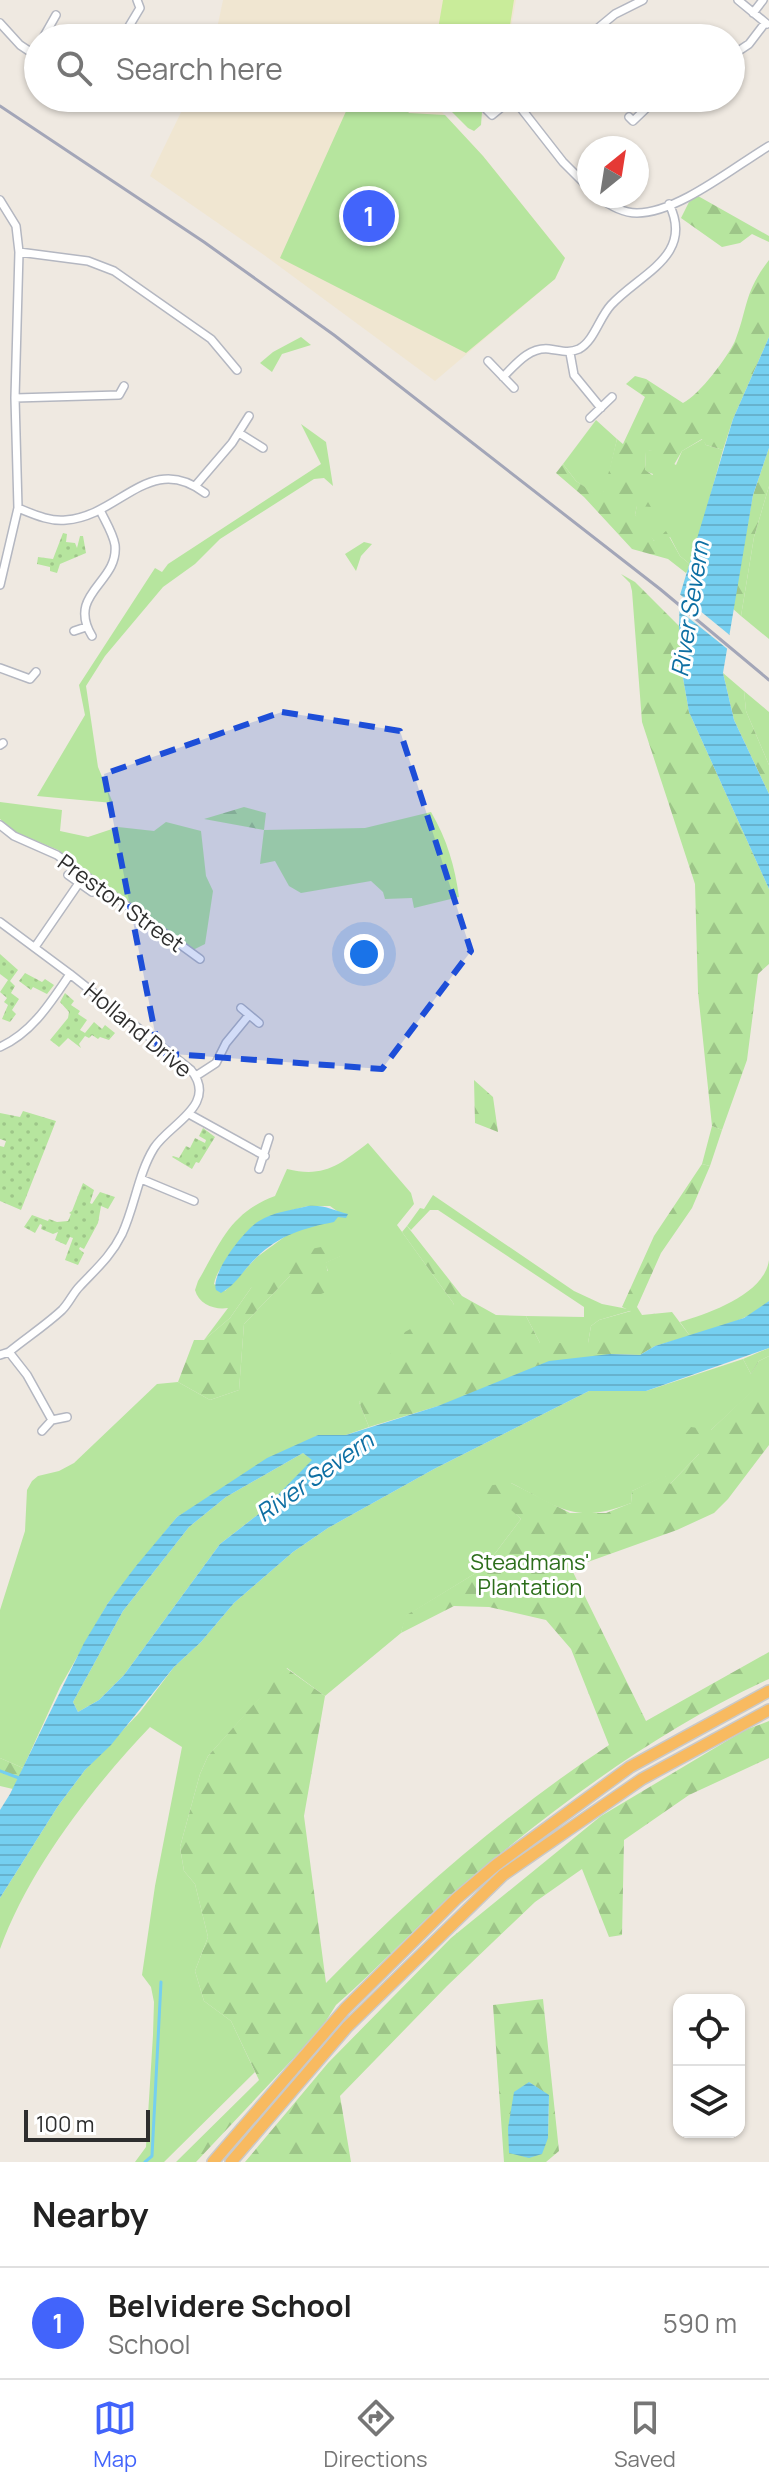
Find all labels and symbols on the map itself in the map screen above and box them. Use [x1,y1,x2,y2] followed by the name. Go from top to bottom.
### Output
[577,136,649,208] north arrow
[343,186,395,246] pin: 1
[662,538,716,679] water label: River Severn
[52,847,190,959] street label: Preston Street
[344,934,384,974] your location
[78,976,198,1084] street label: Holland Drive
[248,1423,380,1529] water label: River Severn
[470,1547,590,1602] park label: Steadmans' Plantation
[24,2106,150,2142] scale bar

